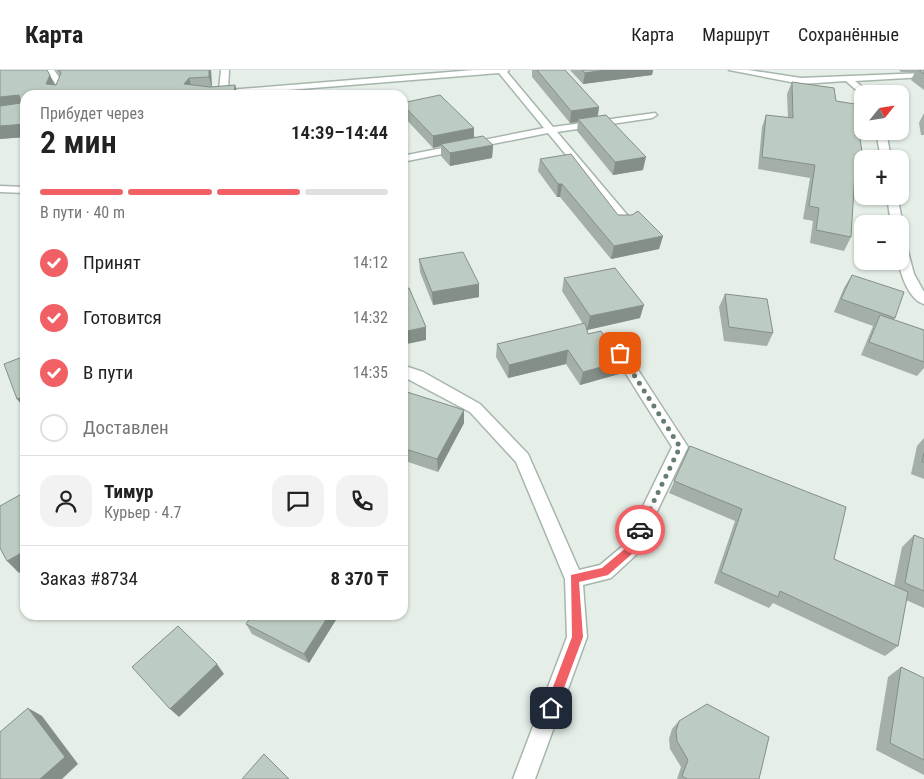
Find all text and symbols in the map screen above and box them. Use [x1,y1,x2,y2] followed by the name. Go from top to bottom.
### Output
[25,21,83,49] text: Карта
[631,24,674,45] text: Карта
[702,24,770,45] text: Маршрут
[798,24,899,45] text: Сохранённые
[854,85,909,140] north arrow
[854,85,909,270] map controls
[40,104,144,123] text: Прибудет через
[291,121,388,144] text: 14:39–14:44
[40,123,117,161] text: 2 мин
[854,150,909,205] button: +
[40,203,125,222] text: В пути · 40 m
[854,215,909,270] button: −
[40,249,68,277] icon: check
[83,251,141,274] text: Принят
[353,253,388,272] text: 14:12
[40,304,68,332] icon: check
[83,306,162,329] text: Готовится
[353,308,388,327] text: 14:32
[599,332,641,374] pin
[606,339,634,367] icon: bag
[40,359,68,387] icon: check
[83,361,133,384] text: В пути
[353,363,388,382] text: 14:35
[83,416,169,439] text: Доставлен
[40,475,92,527] button: person
[272,475,324,527] button: chat
[336,475,388,527] button: phone
[104,480,153,503] text: Тимур
[104,503,182,522] text: Курьер · 4.7
[615,505,665,555] courier
[626,516,654,544] icon: car
[40,567,138,590] text: Заказ #8734
[330,567,388,590] text: 8 370 ₸
[530,687,572,729] pin
[537,694,565,722] icon: home

